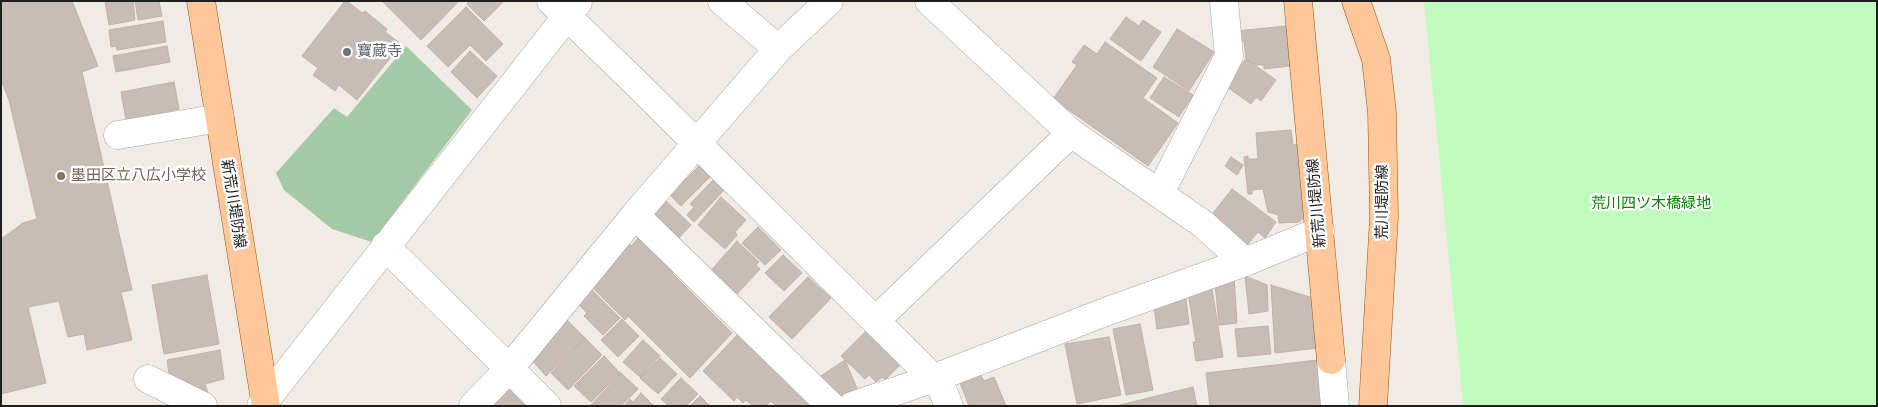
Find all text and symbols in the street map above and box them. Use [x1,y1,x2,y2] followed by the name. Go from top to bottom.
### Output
[357,43,402,61] place label: 寶蔵寺
[341,46,353,58] marker: 寶蔵寺
[1304,157,1330,249] street label: 新荒川堤防線
[217,158,249,250] street label: 新荒川堤防線
[1374,165,1392,239] street label: 荒川堤防線
[71,167,206,185] place label: 墨田区立八広小学校
[55,170,67,182] marker: 墨田区立八広小学校
[1591,195,1711,213] park label: 荒川四ツ木橋緑地

